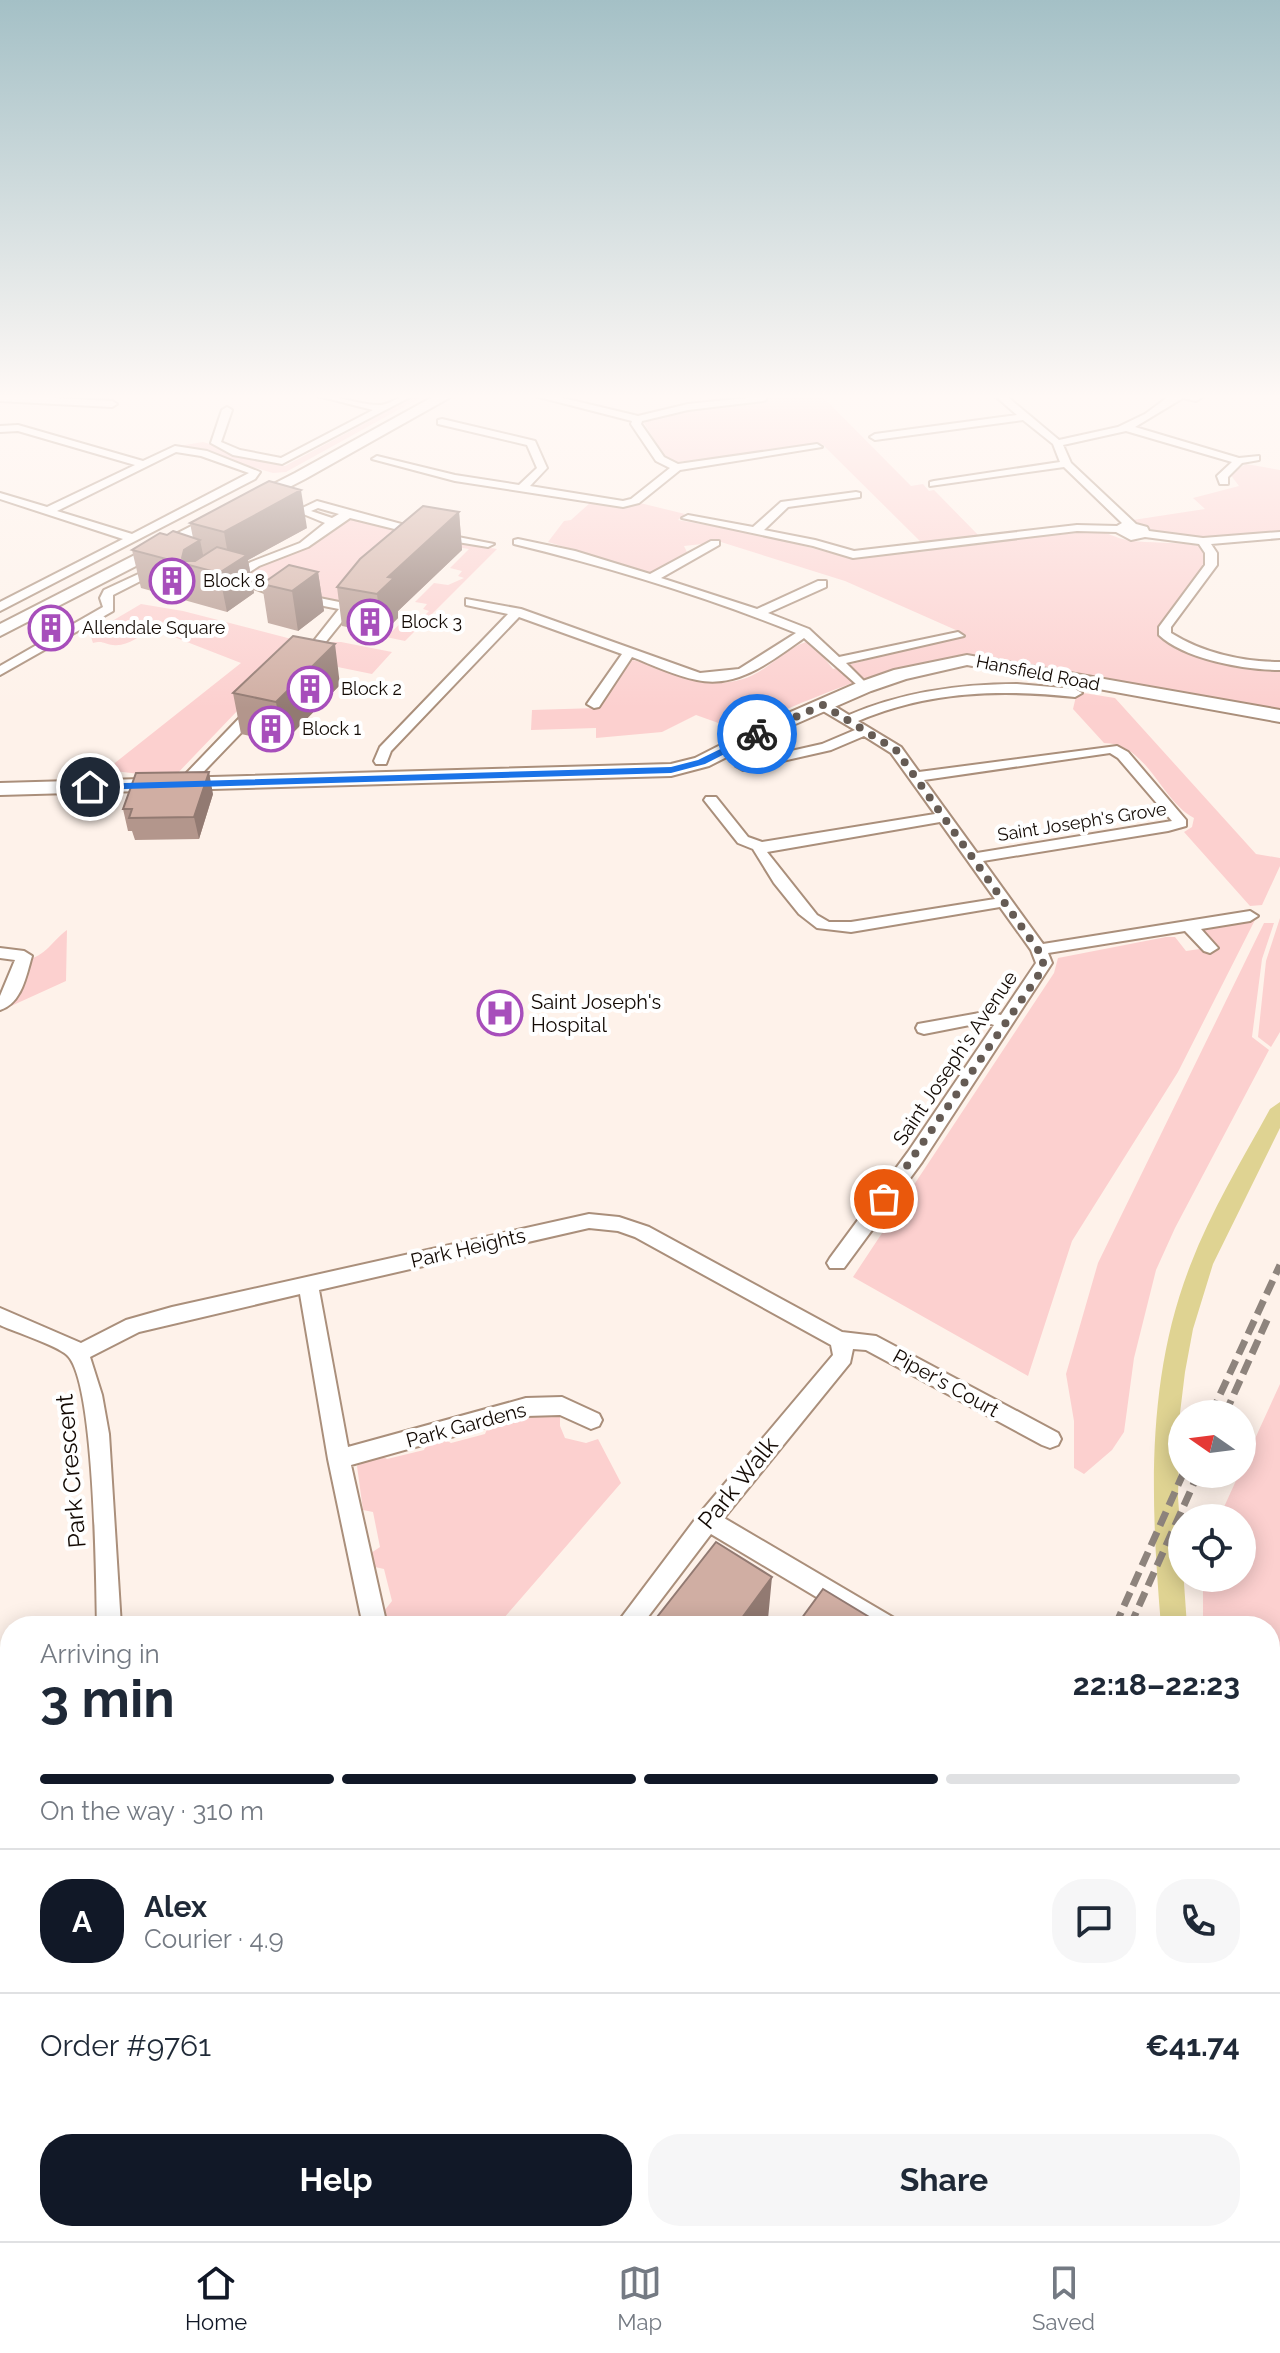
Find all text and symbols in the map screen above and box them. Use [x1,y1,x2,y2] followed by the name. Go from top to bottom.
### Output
[148,557,196,605] building icon: Block 8
[203,570,265,591] place label: Block 8
[346,598,394,646] building icon: Block 3
[27,604,75,652] building icon: Allendale Square
[401,611,462,632] place label: Block 3
[82,617,226,638] place label: Allendale Square
[974,650,1102,695] street label: Hansfield Road
[286,665,334,713] building icon: Block 2
[341,678,402,699] place label: Block 2
[717,694,797,774] courier
[247,705,295,753] building icon: Block 1
[735,712,779,756] icon: bike
[302,718,362,739] place label: Block 1
[56,753,124,821] pin
[68,765,112,809] icon: home
[996,798,1168,845] street label: Saint Joseph's Grove
[888,966,1022,1150] street label: Saint Joseph's Avenue
[476,989,524,1037] hospital icon: Saint Joseph's Hospital
[531,990,661,1037] place label: Saint Joseph's Hospital
[850,1165,918,1233] pin
[862,1177,906,1221] icon: bag
[408,1223,528,1273] street label: Park Heights
[889,1344,1004,1422] street label: Piper's Court
[49,1393,92,1549] street label: Park Crescent
[403,1397,529,1453] street label: Park Gardens
[1168,1400,1256,1488] north arrow
[1168,1400,1256,1592] map controls
[692,1430,784,1535] street label: Park Walk
[1168,1504,1256,1592] button: locate
[40,1639,160,1669] text: Arriving in
[1073,1667,1240,1702] text: 22:18–22:23
[40,1668,175,1729] text: 3 min
[40,1796,264,1826] text: On the way · 310 m
[1052,1879,1136,1963] button: chat
[1156,1879,1240,1963] button: phone
[144,1889,207,1924] text: Alex
[72,1904,92,1939] text: A
[144,1924,284,1954] text: Courier · 4.9
[40,2028,211,2063] text: Order #9761
[1145,2028,1240,2063] text: €41.74
[40,2134,632,2226] button: Help
[648,2134,1240,2226] button: Share
[185,2261,247,2335] tab: Home
[617,2261,662,2335] tab: Map
[1032,2261,1095,2335] tab: Saved

